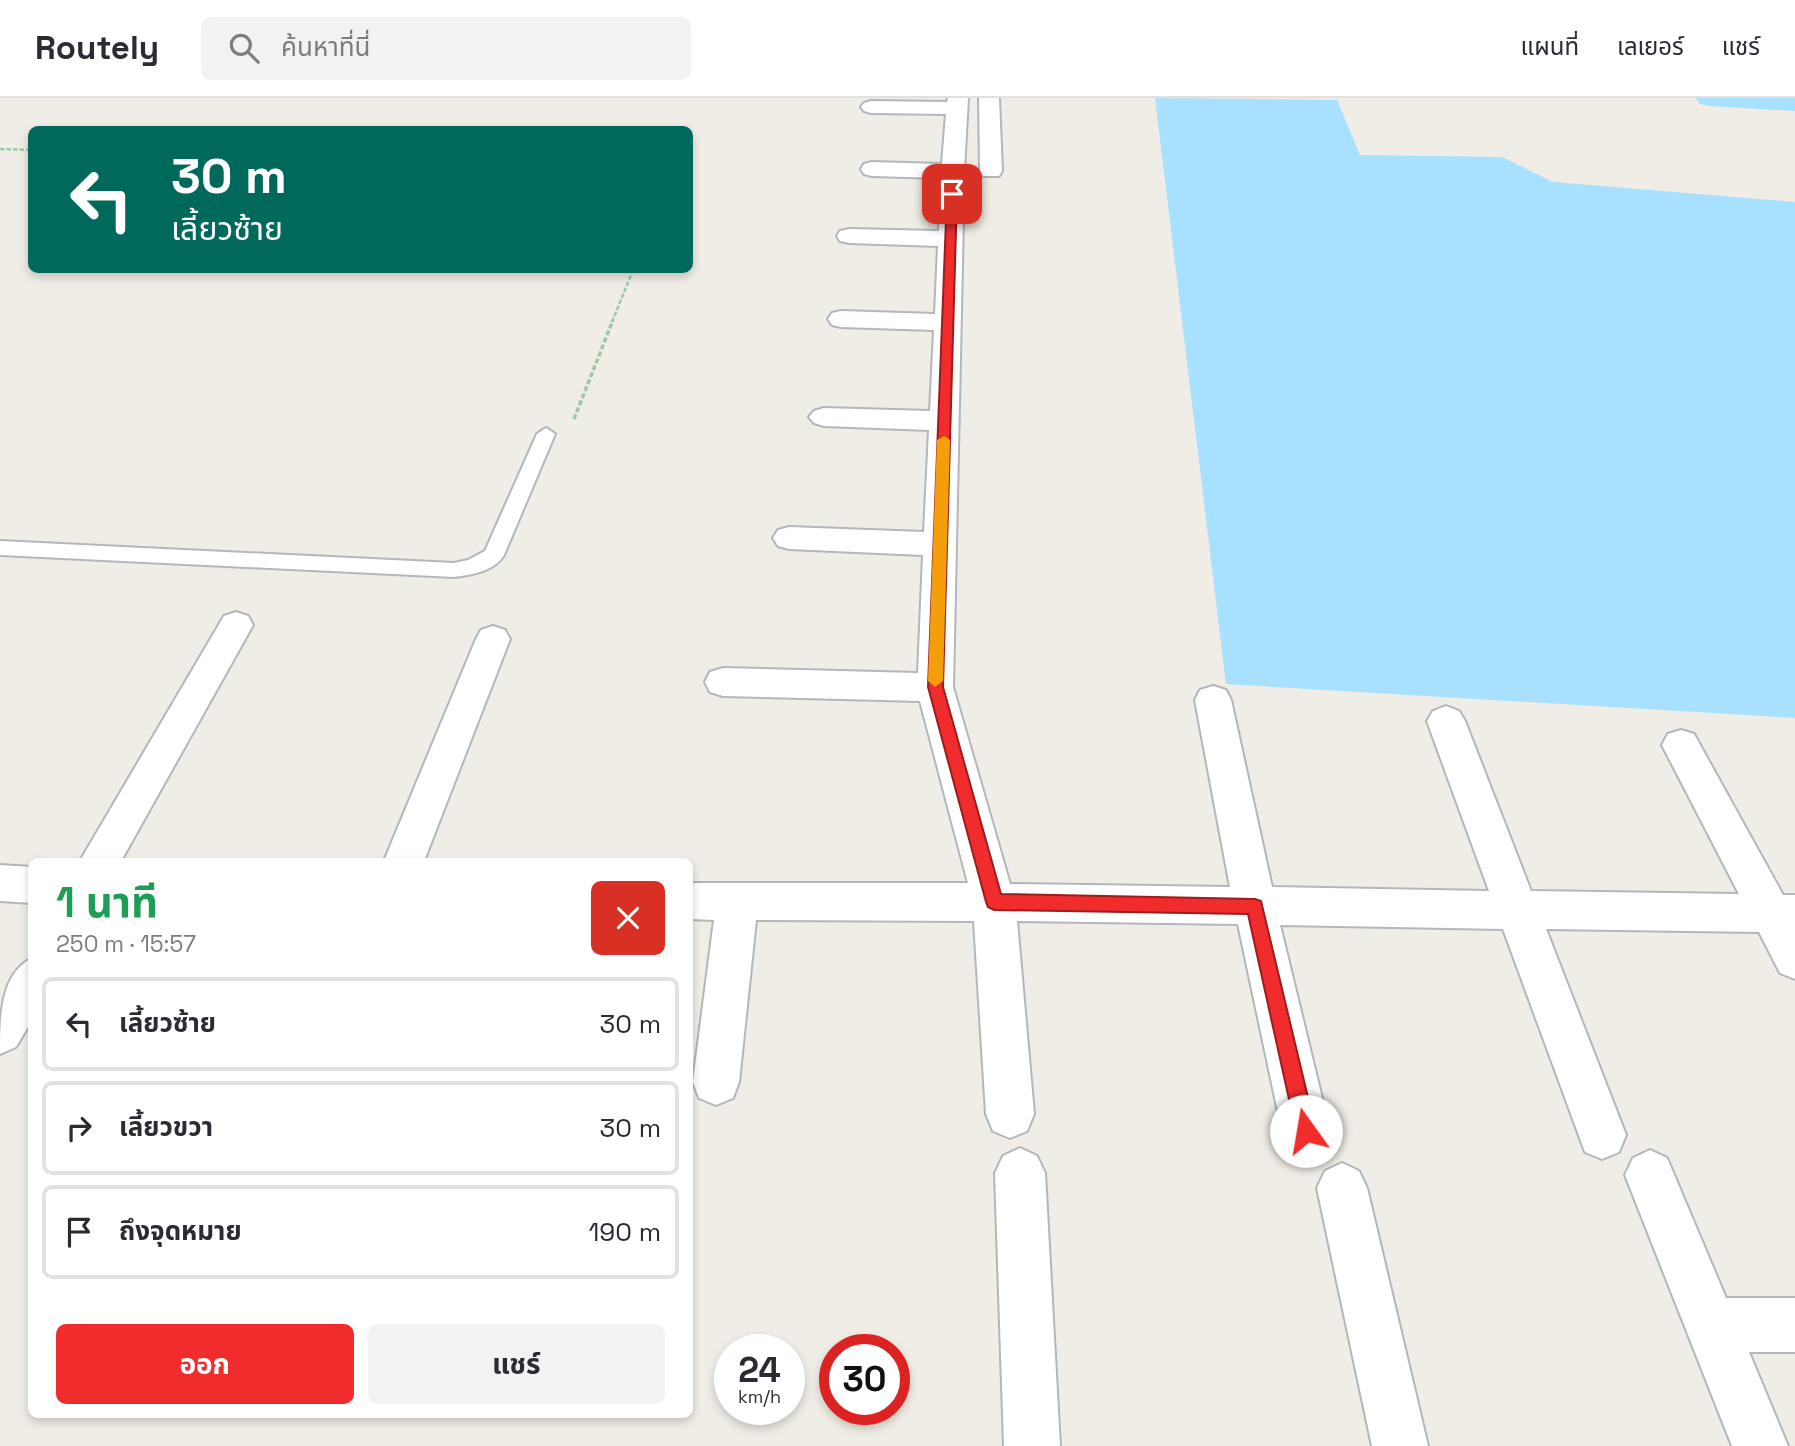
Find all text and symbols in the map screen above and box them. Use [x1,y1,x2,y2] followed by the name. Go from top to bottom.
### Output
[201,17,691,80] search box
[35,27,159,69] text: Routely
[225,29,263,67] icon: search
[281,30,370,64] text: ค้นหาที่นี่
[1521,31,1579,62] text: แผนที่
[1617,31,1684,62] text: เลเยอร์
[1722,31,1760,62] text: แชร์
[171,145,287,207] text: 30 m
[56,154,147,245] icon: left
[922,164,982,224] pin
[933,175,971,213] icon: arrive
[171,209,283,249] text: เลี้ยวซ้าย
[56,876,158,929] text: 1 นาที
[591,881,665,955] button: close
[56,929,196,959] text: 250 m · 15:57
[60,1005,98,1043] icon: left
[119,1006,216,1040] text: เลี้ยวซ้าย
[600,1007,661,1041] text: 30 m
[1269,1094,1343,1168] position arrow
[60,1109,98,1147] icon: right
[119,1110,213,1144] text: เลี้ยวขวา
[600,1111,661,1145] text: 30 m
[60,1213,98,1251] icon: arrive
[119,1214,242,1248] text: ถึงจุดหมาย
[589,1215,661,1249] text: 190 m
[56,1324,354,1404] button: ออก
[368,1324,665,1404] button: แชร์
[819,1334,910,1425] speed limit sign: 30
[738,1348,781,1392] text: 24
[738,1385,781,1408] text: km/h

